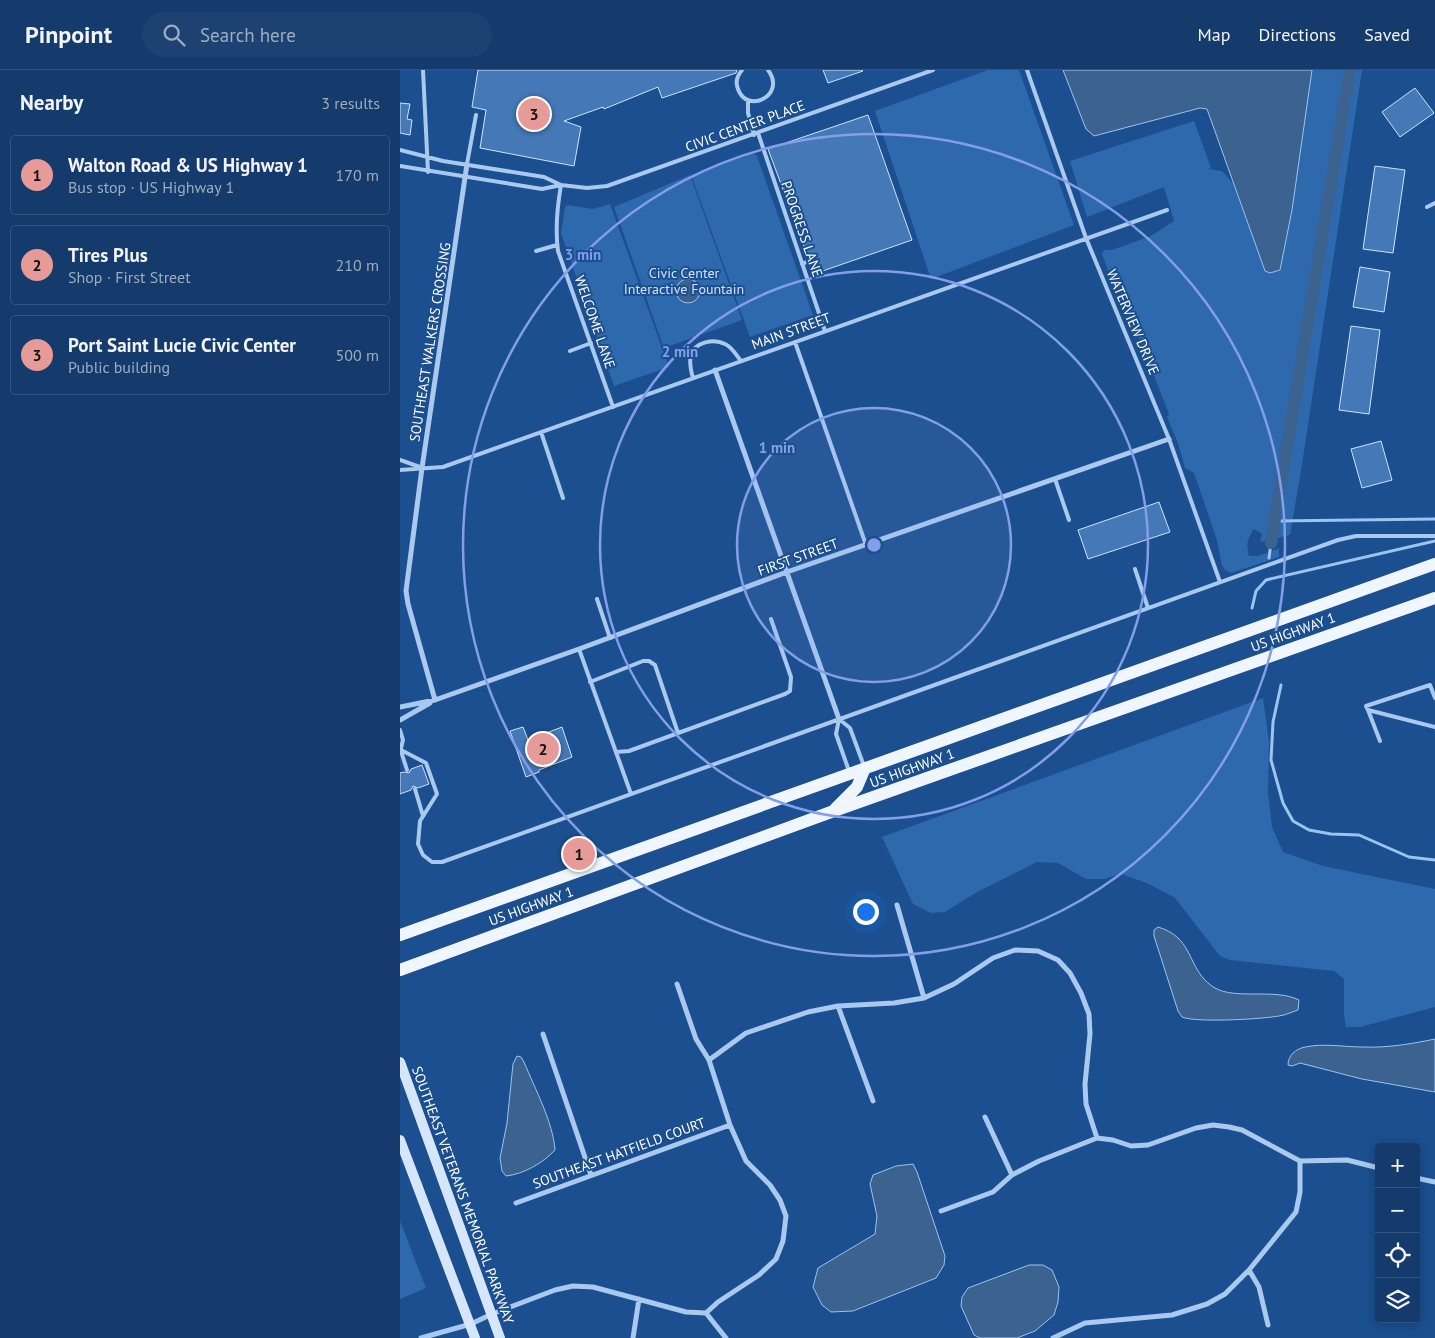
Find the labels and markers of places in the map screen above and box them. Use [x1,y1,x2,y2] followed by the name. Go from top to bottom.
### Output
[518,95,550,133] pin: 3
[865,536,883,554] centre of rings
[527,730,559,768] pin: 2
[563,835,595,873] pin: 1

